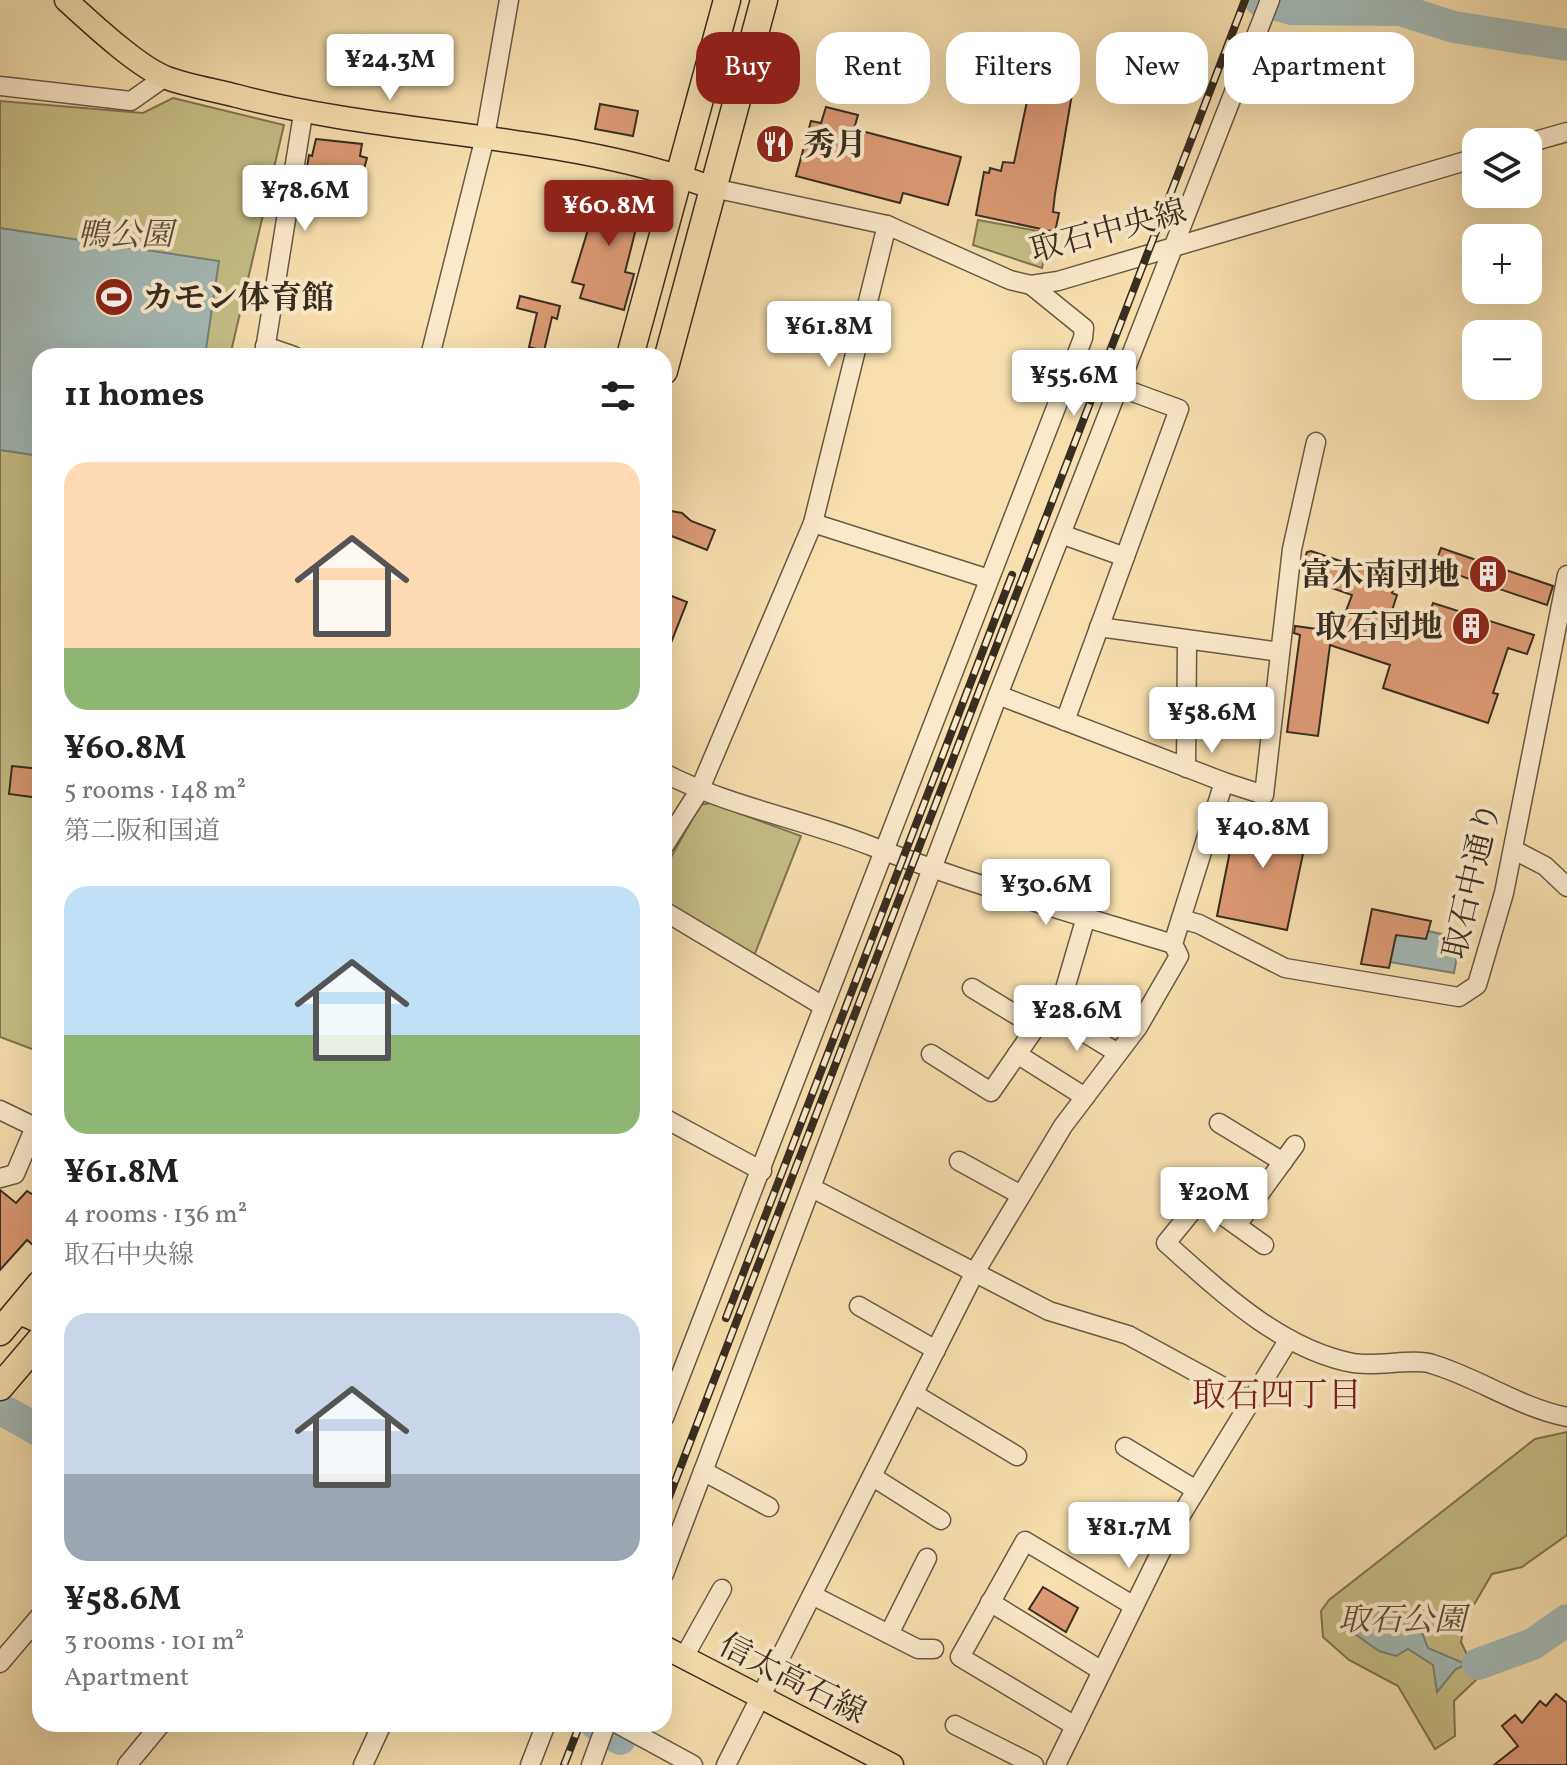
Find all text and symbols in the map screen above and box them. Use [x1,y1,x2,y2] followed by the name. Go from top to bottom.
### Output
[696,32,800,104] chip: Buy
[816,32,930,104] chip: Rent
[946,32,1080,104] chip: Filters
[1096,32,1208,104] chip: New
[1224,32,1414,104] chip: Apartment
[325,34,455,102] pin: ¥24.3M
[345,42,435,78] text: ¥24.3M
[754,123,796,165] restaurant icon: 秀月
[803,125,867,169] place label: 秀月
[1462,128,1542,400] map controls
[1462,128,1542,208] button: layers
[240,165,370,233] pin: ¥78.6M
[260,173,350,209] text: ¥78.6M
[544,180,674,248] pin: ¥60.8M
[562,188,656,224] text: ¥60.8M
[1026,191,1192,275] street label: 取石中央線
[77,215,178,259] park label: 鴨公園
[1462,224,1542,304] button: +
[93,276,135,318] sports icon: カモン体育館
[142,278,334,322] place label: カモン体育館
[764,301,894,369] pin: ¥61.8M
[785,309,873,345] text: ¥61.8M
[1462,320,1542,400] button: −
[1009,350,1139,418] pin: ¥55.6M
[1030,358,1118,394] text: ¥55.6M
[64,373,204,420] text: 11 homes
[596,374,640,418] icon: filters
[280,514,424,658] icon: home
[1467,553,1509,595] building icon: 富木南団地
[1300,555,1460,599] place label: 富木南団地
[1450,605,1492,647] building icon: 取石団地
[1315,607,1443,651] place label: 取石団地
[1147,687,1277,755] pin: ¥58.6M
[1167,695,1257,731] text: ¥58.6M
[64,726,186,773] text: ¥60.8M
[64,773,246,809] text: 5 rooms · 148 m²
[1434,798,1513,964] street label: 取石中通り
[1198,802,1328,870] pin: ¥40.8M
[1216,810,1310,846] text: ¥40.8M
[64,814,220,850] text: 第二阪和国道
[981,859,1111,927] pin: ¥30.6M
[1000,867,1092,903] text: ¥30.6M
[280,938,424,1082] icon: home
[1012,985,1142,1053] pin: ¥28.6M
[1032,993,1122,1029] text: ¥28.6M
[64,1150,179,1197] text: ¥61.8M
[1167,1167,1261,1235] pin: ¥20M
[1179,1175,1249,1211] text: ¥20M
[64,1197,247,1233] text: 4 rooms · 136 m²
[64,1238,194,1274] text: 取石中央線
[280,1365,424,1509] icon: home
[1192,1374,1362,1421] district label: 取石四丁目
[1064,1502,1194,1570] pin: ¥81.7M
[1086,1510,1172,1546] text: ¥81.7M
[64,1577,181,1624] text: ¥58.6M
[1338,1600,1471,1644] park label: 取石公園
[64,1624,244,1660] text: 3 rooms · 101 m²
[710,1625,873,1737] street label: 信太高石線
[64,1660,189,1696] text: Apartment

